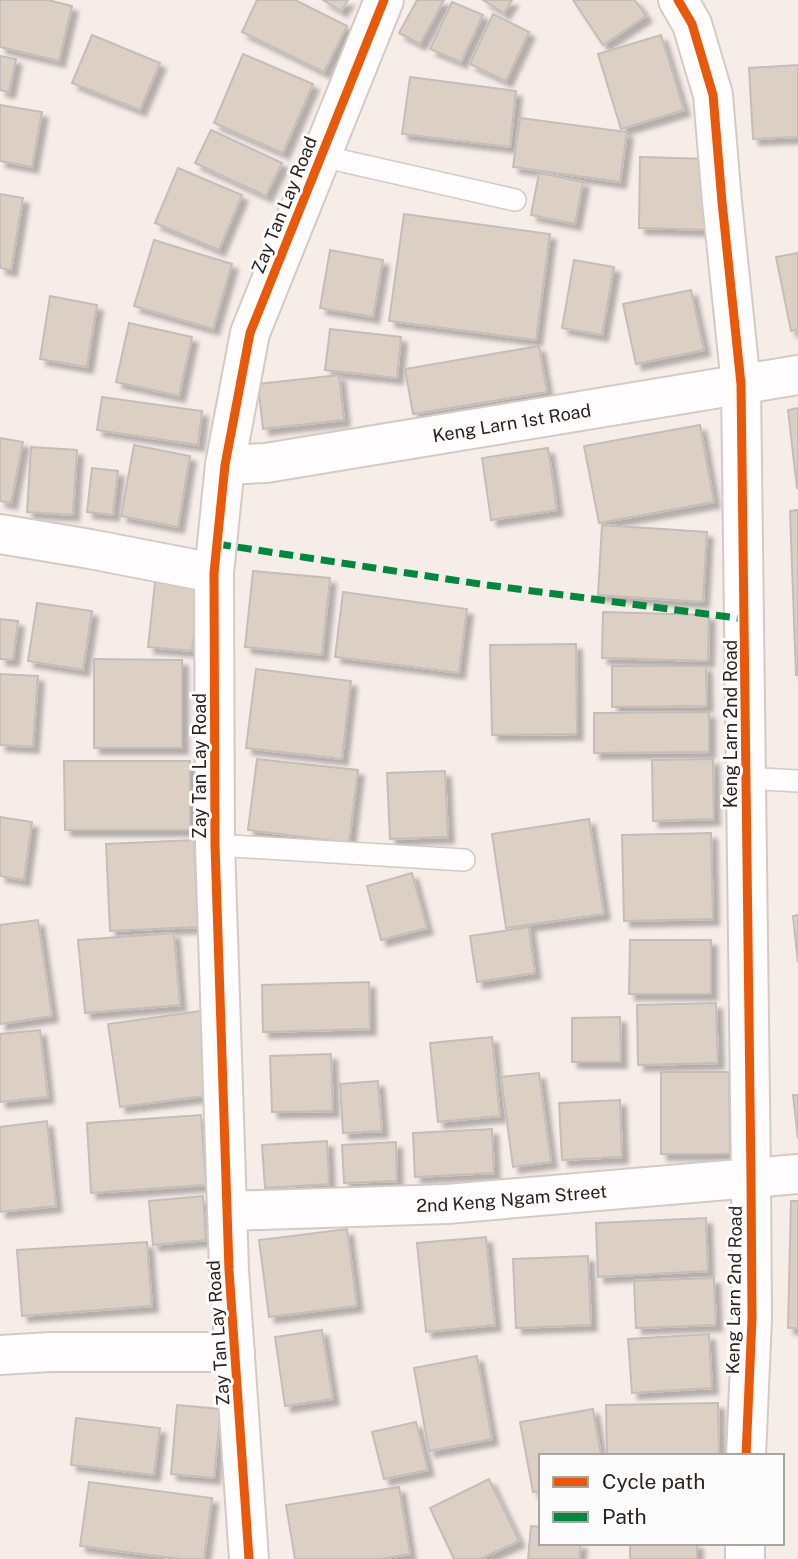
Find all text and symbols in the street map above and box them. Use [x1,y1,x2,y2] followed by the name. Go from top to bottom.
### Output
[247,133,321,277] street label: Zay Tan Lay Road
[431,399,592,446] street label: Keng Larn 1st Road
[720,640,741,808] street label: Keng Larn 2nd Road
[189,693,210,839] street label: Zay Tan Lay Road
[416,1180,608,1215] street label: 2nd Keng Ngam Street
[722,1206,746,1374] street label: Keng Larn 2nd Road
[202,1260,234,1406] street label: Zay Tan Lay Road
[539,1454,784,1545] legend
[602,1469,705,1494] text: Cycle path
[602,1504,647,1529] text: Path

